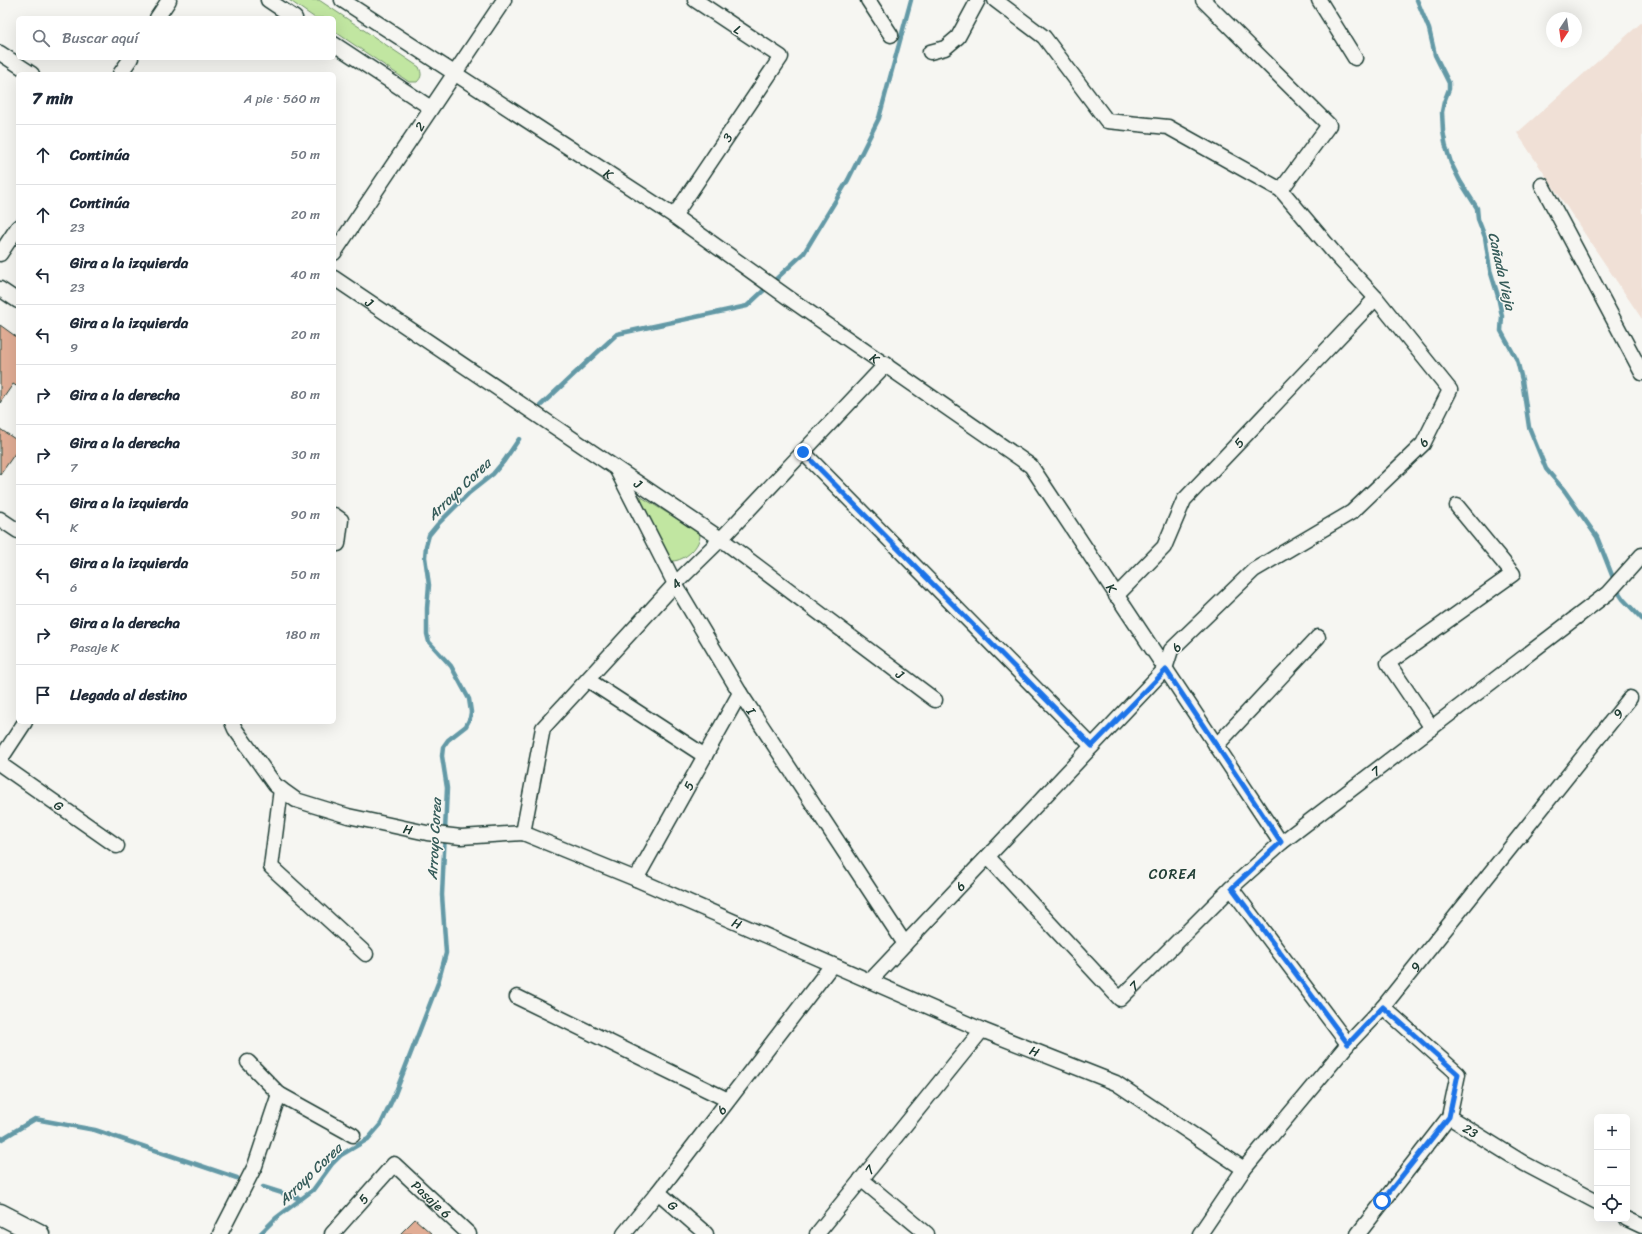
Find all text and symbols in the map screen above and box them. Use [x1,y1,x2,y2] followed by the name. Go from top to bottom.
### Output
[1546,12,1582,48] north arrow
[16,16,336,60] search box
[729,18,747,41] street label: L
[62,25,139,51] text: Buscar aquí
[30,27,52,49] icon: search
[32,83,73,113] text: 7 min
[244,87,320,110] text: A pie · 560 m
[408,116,432,136] street label: 2
[716,128,739,147] street label: 3
[70,142,129,168] text: Continúa
[290,143,320,166] text: 50 m
[32,144,54,166] icon: ahead
[599,162,619,186] street label: K
[70,190,129,216] text: Continúa
[291,203,320,226] text: 20 m
[32,204,54,226] icon: ahead
[70,216,85,239] text: 23
[1480,230,1523,314] water label: Cañada Vieja
[70,250,188,276] text: Gira a la izquierda
[290,263,320,286] text: 40 m
[32,264,54,286] icon: left
[70,276,85,299] text: 23
[360,291,379,314] street label: J
[70,310,188,336] text: Gira a la izquierda
[291,323,320,346] text: 20 m
[32,324,54,346] icon: left
[70,336,78,359] text: 9
[865,347,885,371] street label: K
[70,382,180,408] text: Gira a la derecha
[291,383,320,406] text: 80 m
[32,384,54,406] icon: right
[70,430,180,456] text: Gira a la derecha
[1228,432,1250,454] street label: 5
[1412,433,1435,452] street label: 6
[291,443,320,466] text: 30 m
[794,443,812,461] route end
[32,444,54,466] icon: right
[421,451,499,527] water label: Arroyo Corea
[70,456,77,479] text: 7
[628,472,648,495] street label: J
[70,490,188,516] text: Gira a la izquierda
[290,503,320,526] text: 90 m
[32,504,54,526] icon: left
[70,516,78,539] text: K
[70,550,188,576] text: Gira a la izquierda
[290,563,320,586] text: 50 m
[32,564,54,586] icon: left
[665,573,687,595] street label: 4
[70,576,77,599] text: 6
[1100,578,1124,599] street label: K
[70,610,180,636] text: Gira a la derecha
[285,623,320,646] text: 180 m
[32,624,54,646] icon: right
[70,636,119,659] text: Pasaje K
[1165,637,1188,657] street label: 6
[890,663,910,686] street label: J
[70,682,187,708] text: Llegada al destino
[32,684,54,706] icon: arrive
[740,702,763,720] street label: I
[1607,703,1630,724] street label: 9
[1366,759,1387,783] street label: 7
[677,777,701,795] street label: 5
[49,794,69,817] street label: G
[420,796,449,881] water label: Arroyo Corea
[401,817,416,842] street label: H
[1149,862,1197,887] district label: COREA
[949,876,971,897] street label: 6
[728,911,746,936] street label: H
[1404,956,1427,977] street label: 9
[1123,974,1146,997] street label: 7
[1026,1039,1044,1064] street label: H
[710,1100,733,1120] street label: 6
[1594,1114,1630,1222] map controls
[1594,1114,1630,1150] button: +
[1458,1117,1483,1144] street label: 23
[272,1136,350,1212] water label: Arroyo Corea
[1594,1150,1630,1186] button: −
[858,1158,882,1180] street label: 7
[406,1175,457,1224] street label: Pasaje 6
[1594,1186,1630,1222] button: locate
[352,1189,375,1210] street label: 5
[1373,1192,1391,1210] route start
[662,1194,683,1217] street label: G

